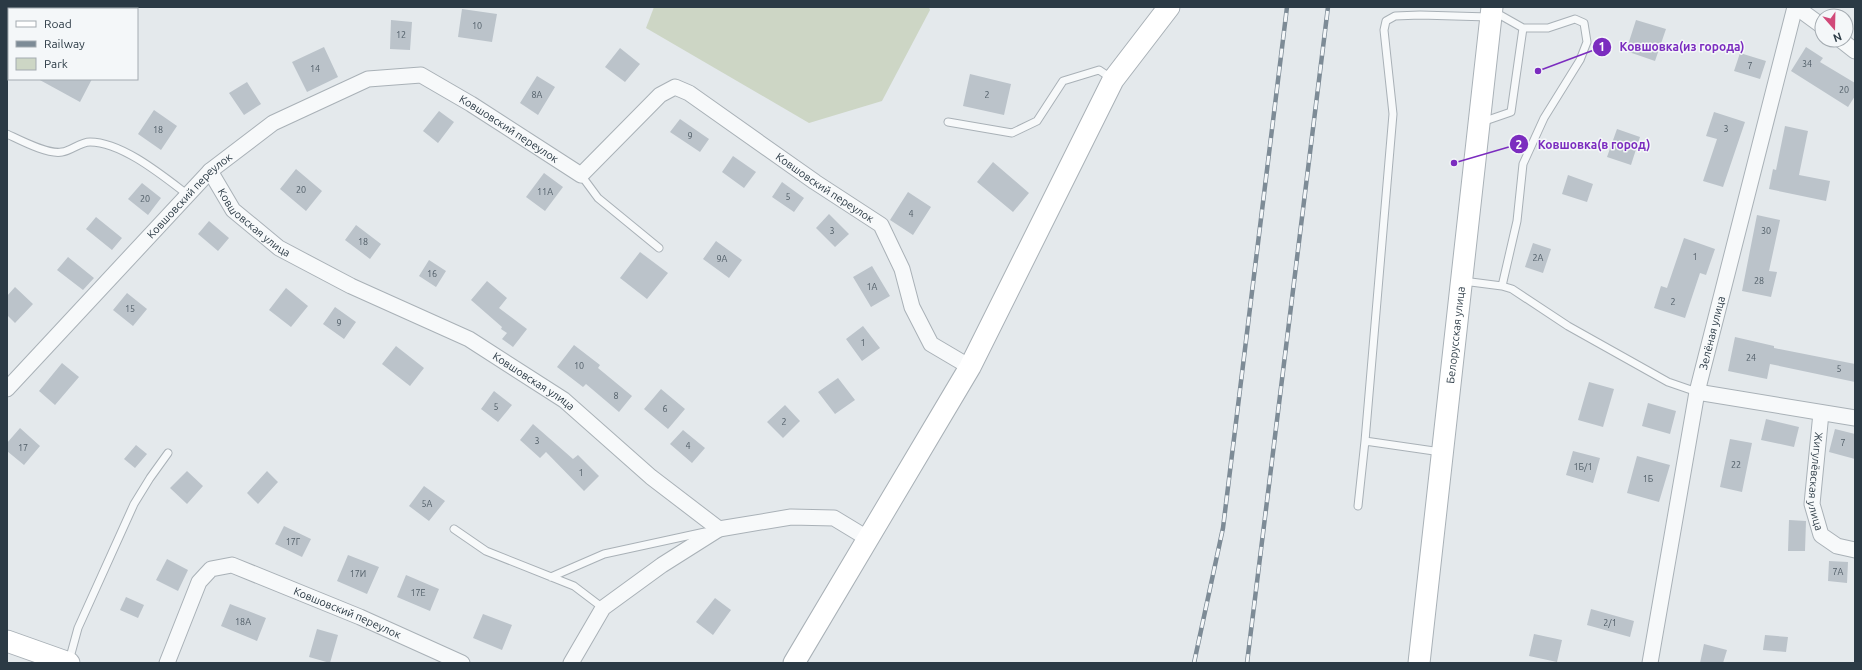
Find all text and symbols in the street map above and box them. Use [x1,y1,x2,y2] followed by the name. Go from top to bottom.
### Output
[8,8,138,80] legend
[1814,8,1854,48] north arrow
[44,17,72,30] text: Road
[472,21,482,31] house number: 10
[396,30,406,40] house number: 12
[1832,30,1843,44] text: N
[1592,35,1753,59] callout: Ковшовка(из города)
[44,37,85,50] text: Railway
[1599,40,1605,53] text: 1
[1620,40,1744,54] text: Ковшовка(из города)
[44,57,68,70] text: Park
[1802,59,1812,69] house number: 34
[1747,61,1753,71] house number: 7
[310,64,320,74] house number: 14
[1839,85,1849,95] house number: 20
[532,90,543,100] house number: 8А
[984,90,990,100] house number: 2
[457,93,561,165] street label: Ковшовский переулок
[1723,124,1729,134] house number: 3
[153,125,163,135] house number: 18
[687,131,693,141] house number: 9
[1509,132,1658,156] callout: Ковшовка(в город)
[1516,138,1523,151] text: 2
[1538,138,1650,152] text: Ковшовка(в город)
[145,150,234,241] street label: Ковшовский переулок
[774,150,876,225] street label: Ковшовский переулок
[296,185,306,195] house number: 20
[216,186,292,259] street label: Ковшовская улица
[537,187,553,197] house number: 11А
[785,192,791,202] house number: 5
[140,194,150,204] house number: 20
[908,209,914,219] house number: 4
[829,226,835,236] house number: 3
[1761,226,1771,236] house number: 30
[358,237,368,247] house number: 18
[1692,252,1698,262] house number: 1
[1533,253,1544,263] house number: 2А
[717,254,728,264] house number: 9А
[427,269,437,279] house number: 16
[1754,276,1764,286] house number: 28
[867,282,878,292] house number: 1А
[1444,286,1467,384] street label: Белорусская улица
[1697,295,1727,371] street label: Зелёная улица
[1670,297,1676,307] house number: 2
[125,304,135,314] house number: 15
[336,318,342,328] house number: 9
[860,338,866,348] house number: 1
[491,350,577,413] street label: Ковшовская улица
[1746,353,1756,363] house number: 24
[574,361,584,371] house number: 10
[1836,364,1842,374] house number: 5
[613,391,619,401] house number: 8
[493,402,499,412] house number: 5
[662,404,668,414] house number: 6
[781,417,787,427] house number: 2
[1806,432,1825,532] street label: Жигулёвская улица
[534,436,540,446] house number: 3
[1840,438,1846,448] house number: 7
[685,441,691,451] house number: 4
[18,443,28,453] house number: 17
[1731,460,1741,470] house number: 22
[1574,462,1593,472] house number: 1Б/1
[578,468,584,478] house number: 1
[1643,474,1654,484] house number: 1Б
[422,499,433,509] house number: 5А
[286,537,301,547] house number: 17Г
[1833,567,1844,577] house number: 7А
[350,569,366,579] house number: 17И
[292,585,403,641] street label: Ковшовский переулок
[410,588,426,598] house number: 17Е
[235,617,251,627] house number: 18А
[1603,618,1617,628] house number: 2/1

